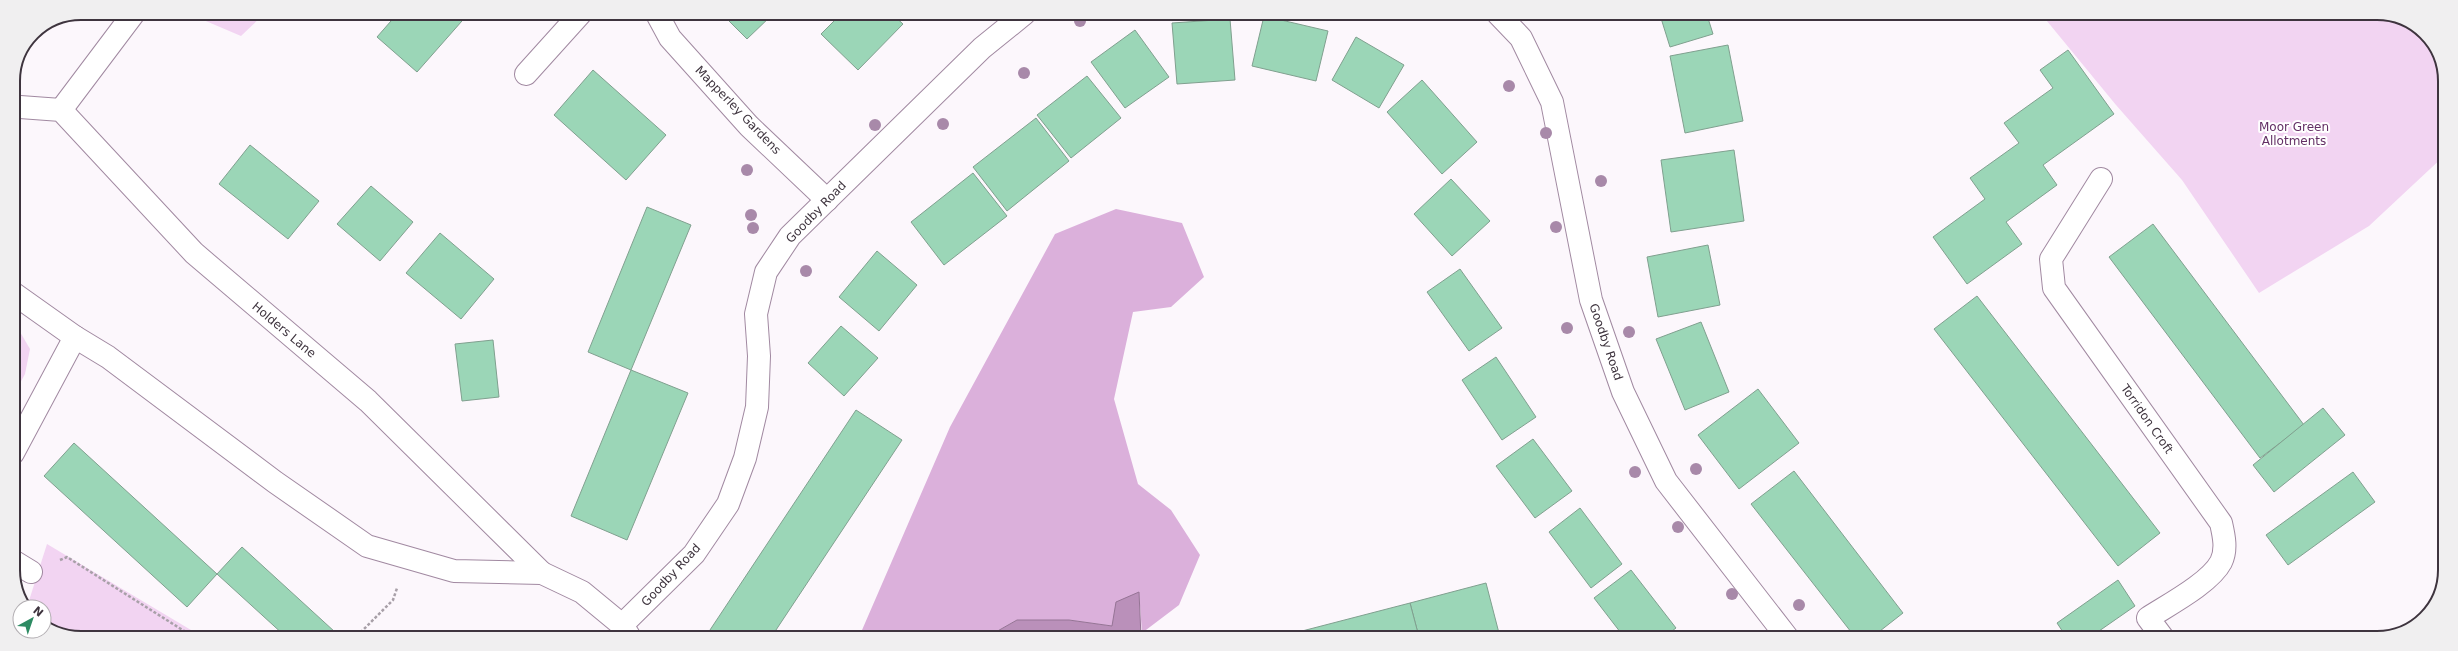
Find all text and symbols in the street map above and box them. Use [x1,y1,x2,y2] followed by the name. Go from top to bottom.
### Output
[692,63,784,157] street label: Mapperley Gardens
[2259,120,2329,148] park label: Moor Green Allotments
[783,178,849,246] street label: Goodby Road
[249,299,319,361] street label: Holders Lane
[1586,302,1626,382] street label: Goodby Road
[2117,381,2176,456] street label: Torridon Croft
[639,541,703,609] street label: Goodby Road
[12,599,52,639] north arrow
[30,604,46,620] text: N

